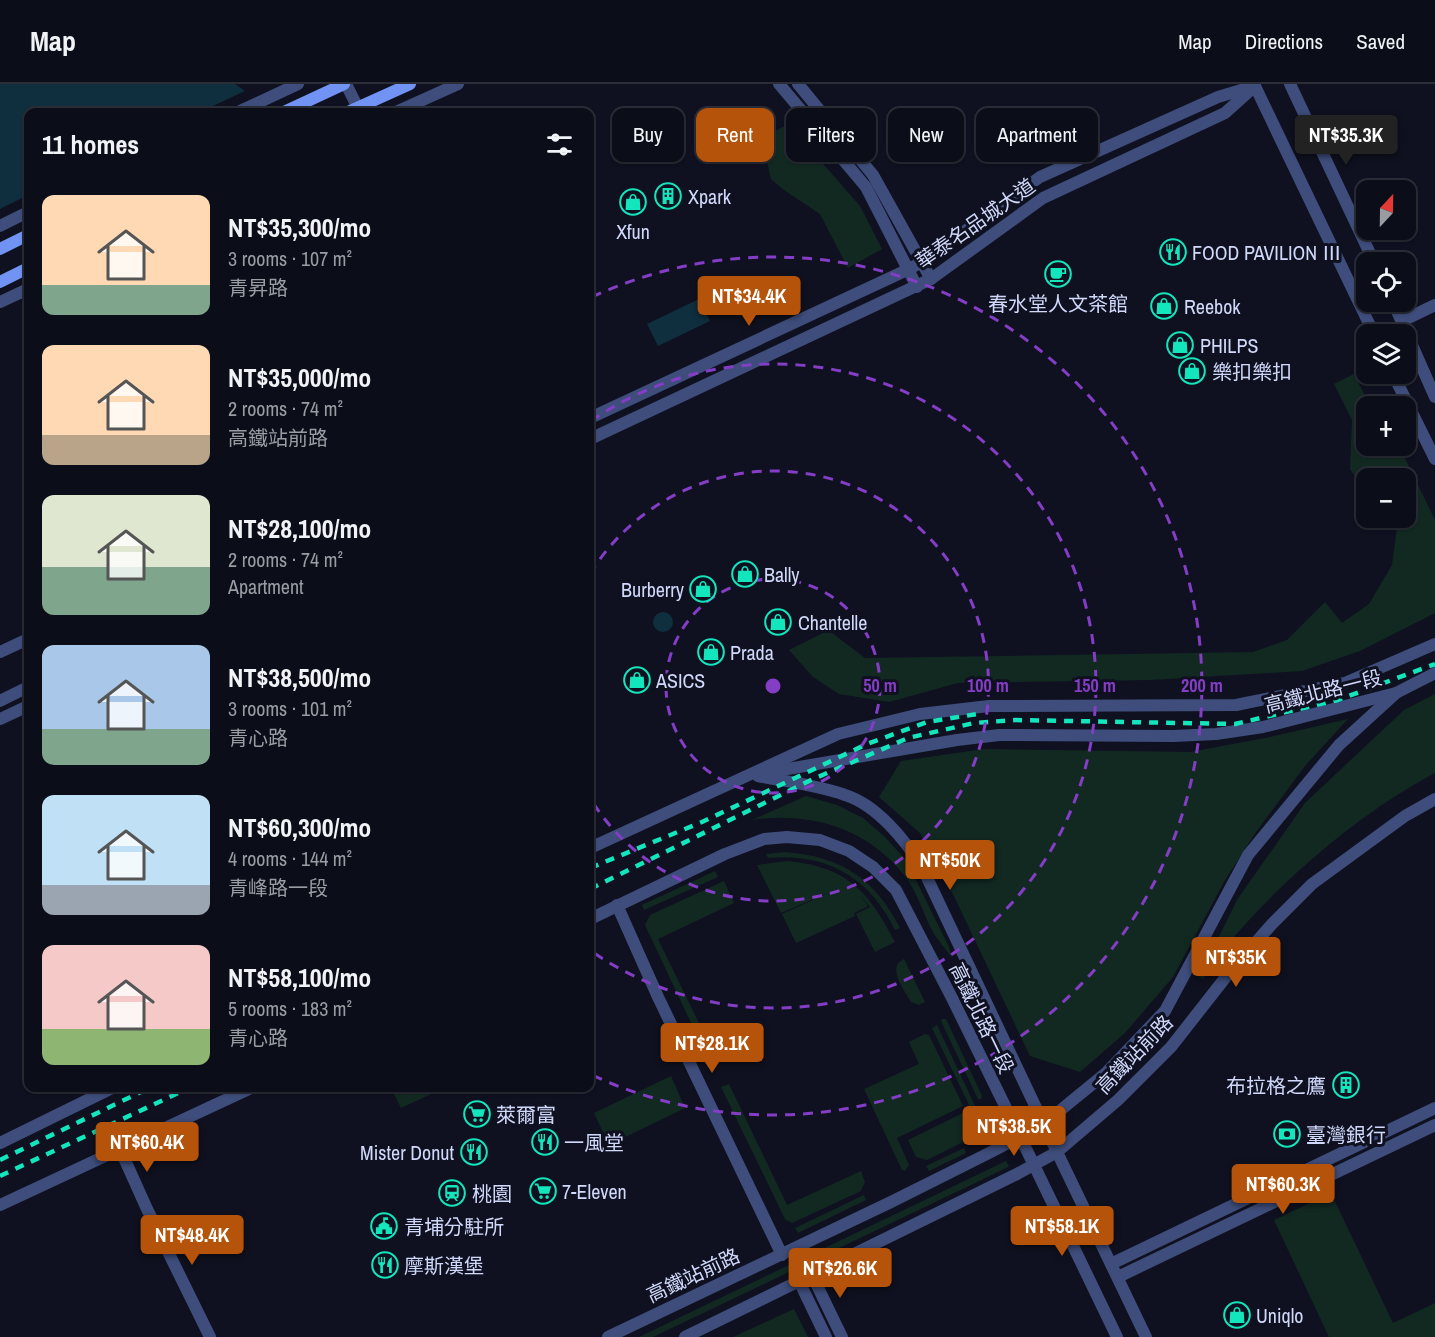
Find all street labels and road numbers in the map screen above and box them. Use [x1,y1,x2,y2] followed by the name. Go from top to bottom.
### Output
[910,172,1040,274] street label: 華泰名品城大道
[1262,663,1384,719] street label: 高鐵北路一段
[944,958,1020,1078] street label: 高鐵北路一段
[1090,1009,1178,1099] street label: 高鐵站前路
[642,1242,744,1308] street label: 高鐵站前路

